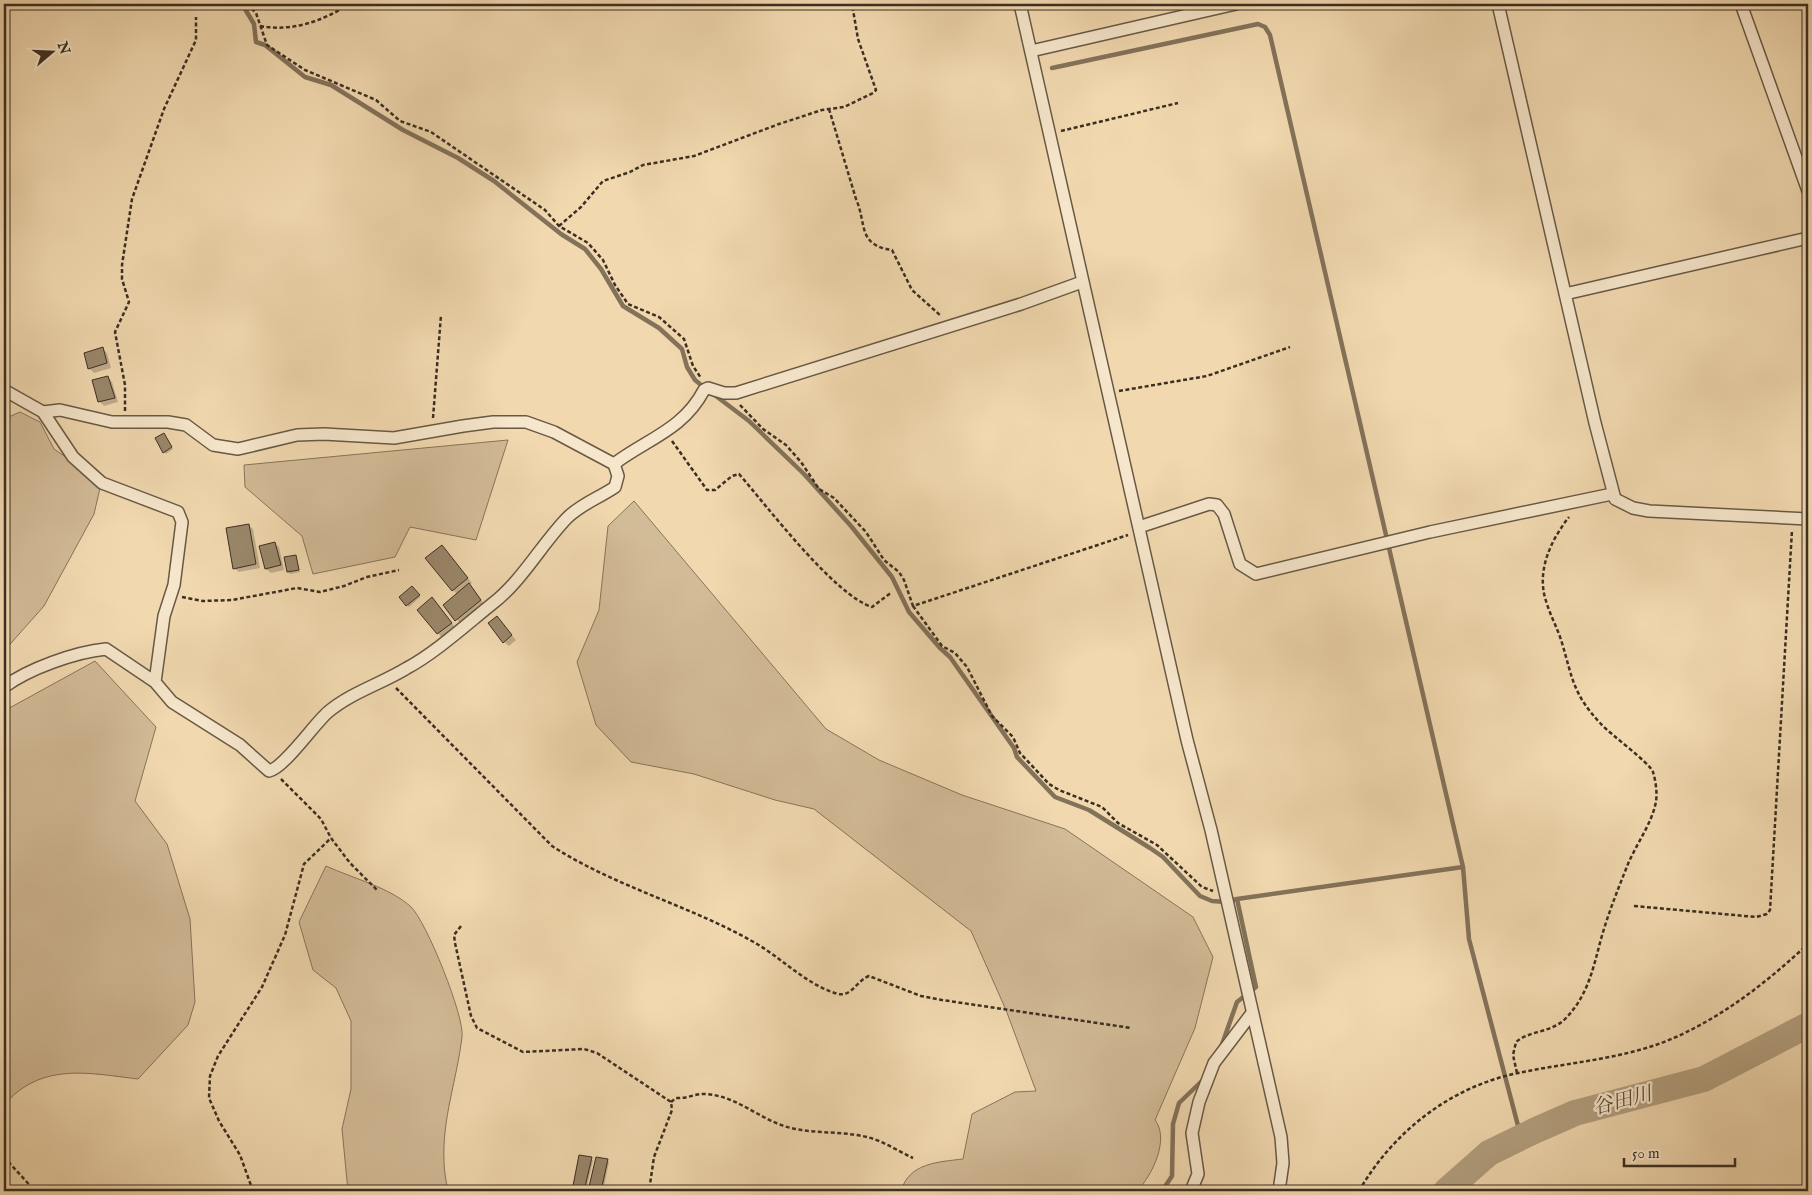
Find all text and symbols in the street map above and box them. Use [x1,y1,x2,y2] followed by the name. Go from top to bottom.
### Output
[28,28,78,78] north arrow
[53,38,74,57] text: N
[1590,1081,1657,1121] water label: 谷田川
[1624,1135,1736,1167] scale bar
[1632,1144,1660,1163] text: 50 m

